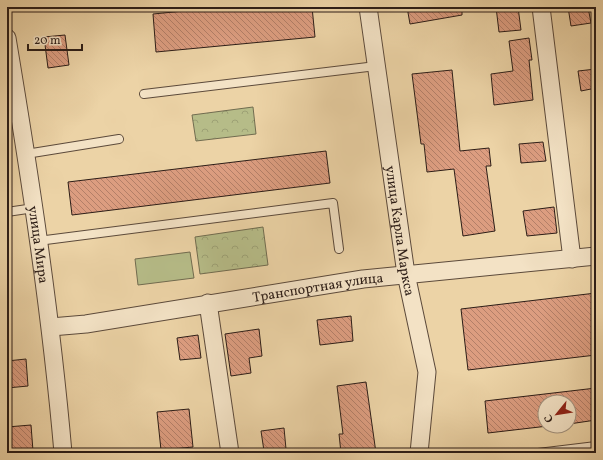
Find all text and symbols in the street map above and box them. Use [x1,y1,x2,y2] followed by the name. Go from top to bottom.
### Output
[28,26,82,52] scale bar
[34,33,61,49] text: 20 m
[380,165,418,298] street label: улица Карла Маркса
[23,205,52,285] street label: улица Мира
[251,269,384,308] street label: Транспортная улица
[537,394,577,434] north arrow
[541,411,558,425] text: С

